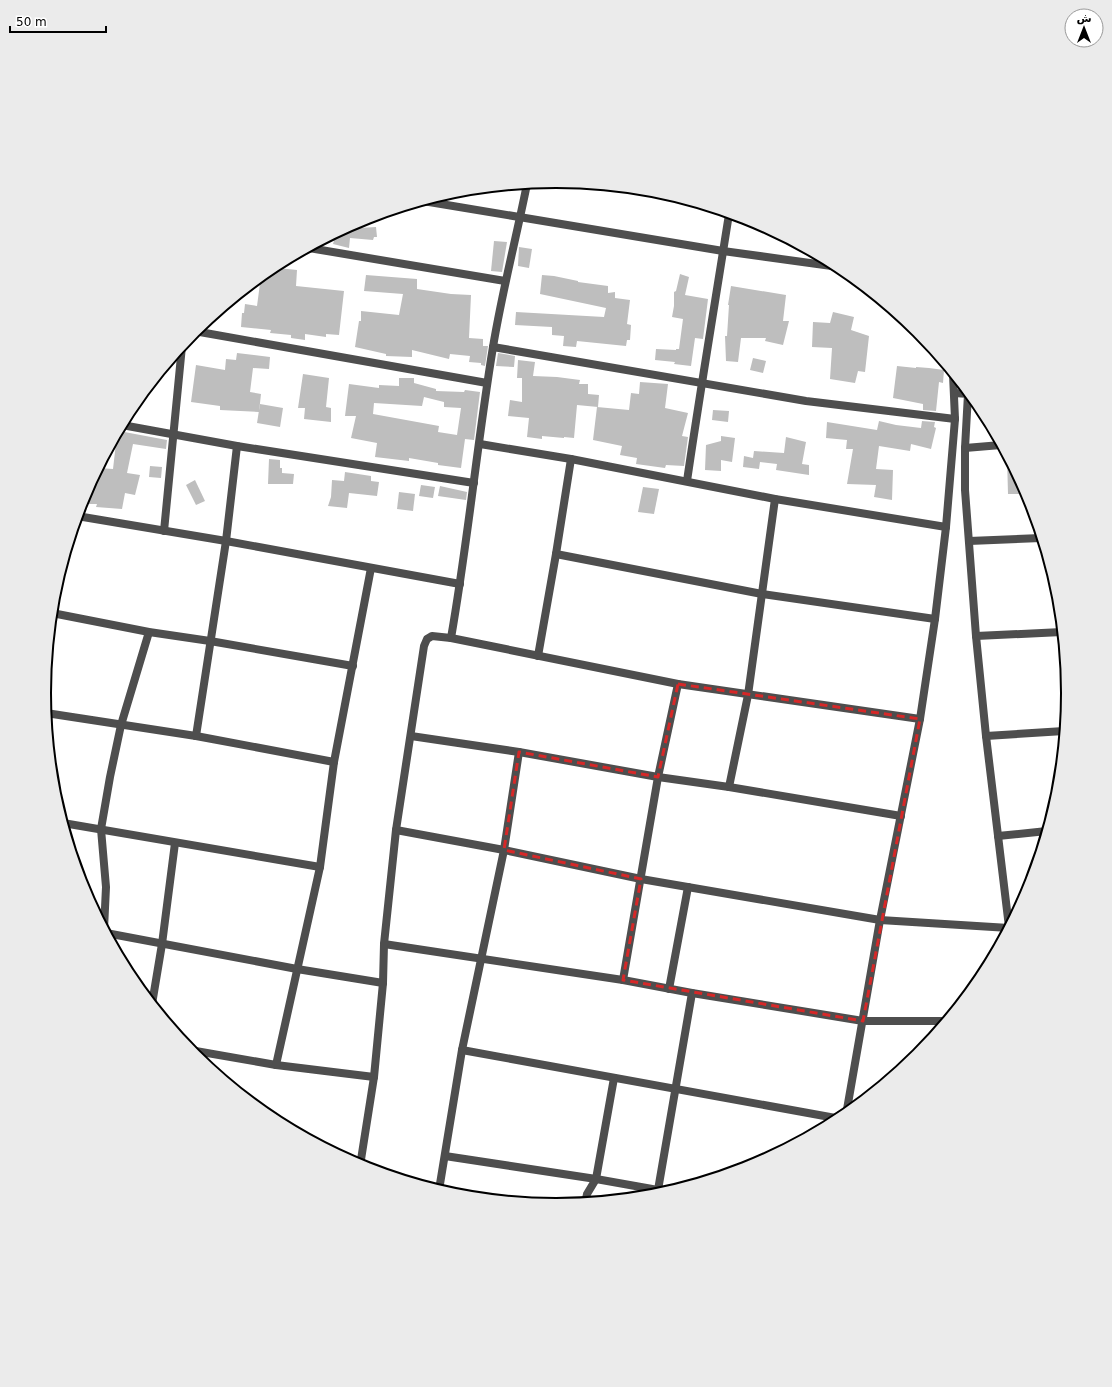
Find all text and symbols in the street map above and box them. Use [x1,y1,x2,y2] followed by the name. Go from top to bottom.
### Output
[10,8,106,34] scale bar
[1064,8,1104,48] north arrow
[1076,12,1092,25] text: ش
[16,15,47,29] text: 50 m

